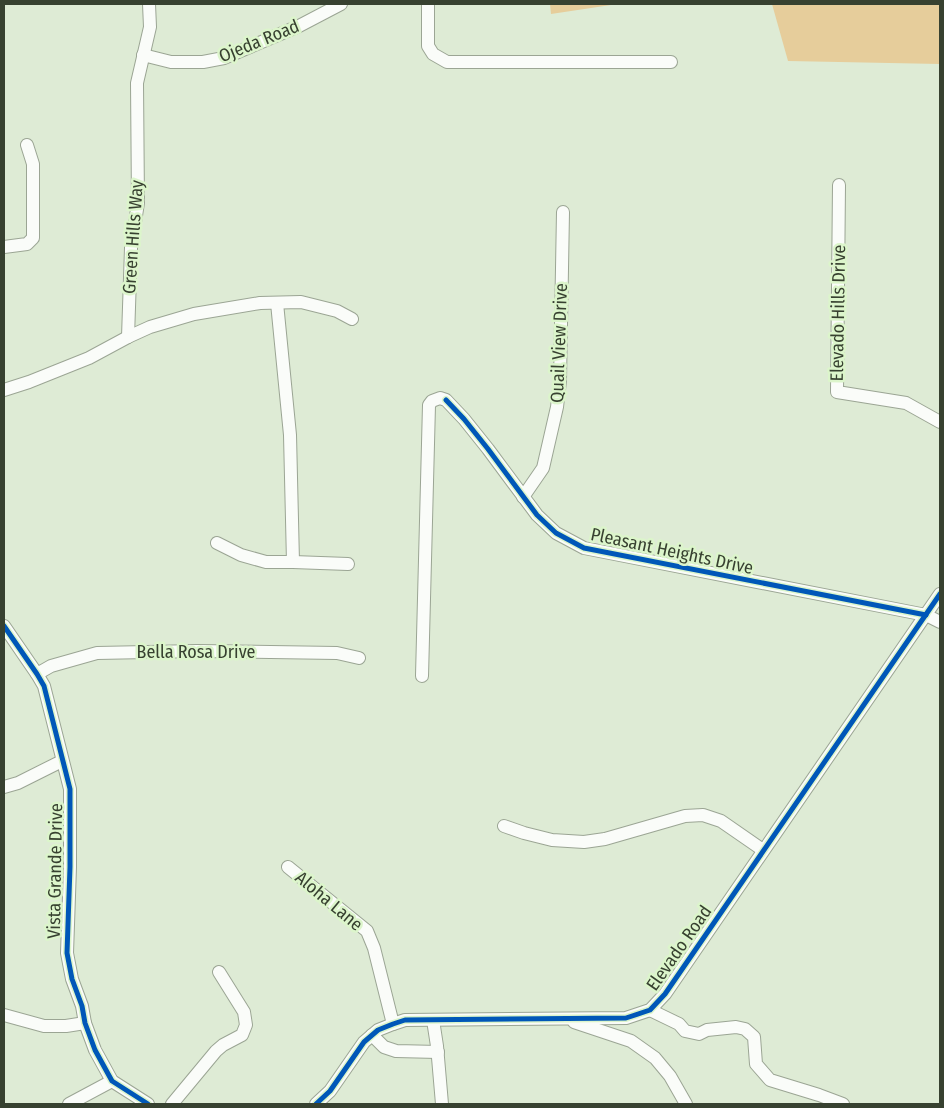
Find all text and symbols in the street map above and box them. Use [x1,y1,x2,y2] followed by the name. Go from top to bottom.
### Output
[216,15,302,67] street label: Ojeda Road
[118,179,148,295] street label: Green Hills Way
[826,244,850,382] street label: Elevado Hills Drive
[546,283,572,403] street label: Quail View Drive
[589,523,755,579] street label: Pleasant Heights Drive
[137,641,256,663] street label: Bella Rosa Drive
[43,803,67,939] street label: Vista Grande Drive
[291,866,367,936] street label: Aloha Lane
[642,901,716,995] street label: Elevado Road

